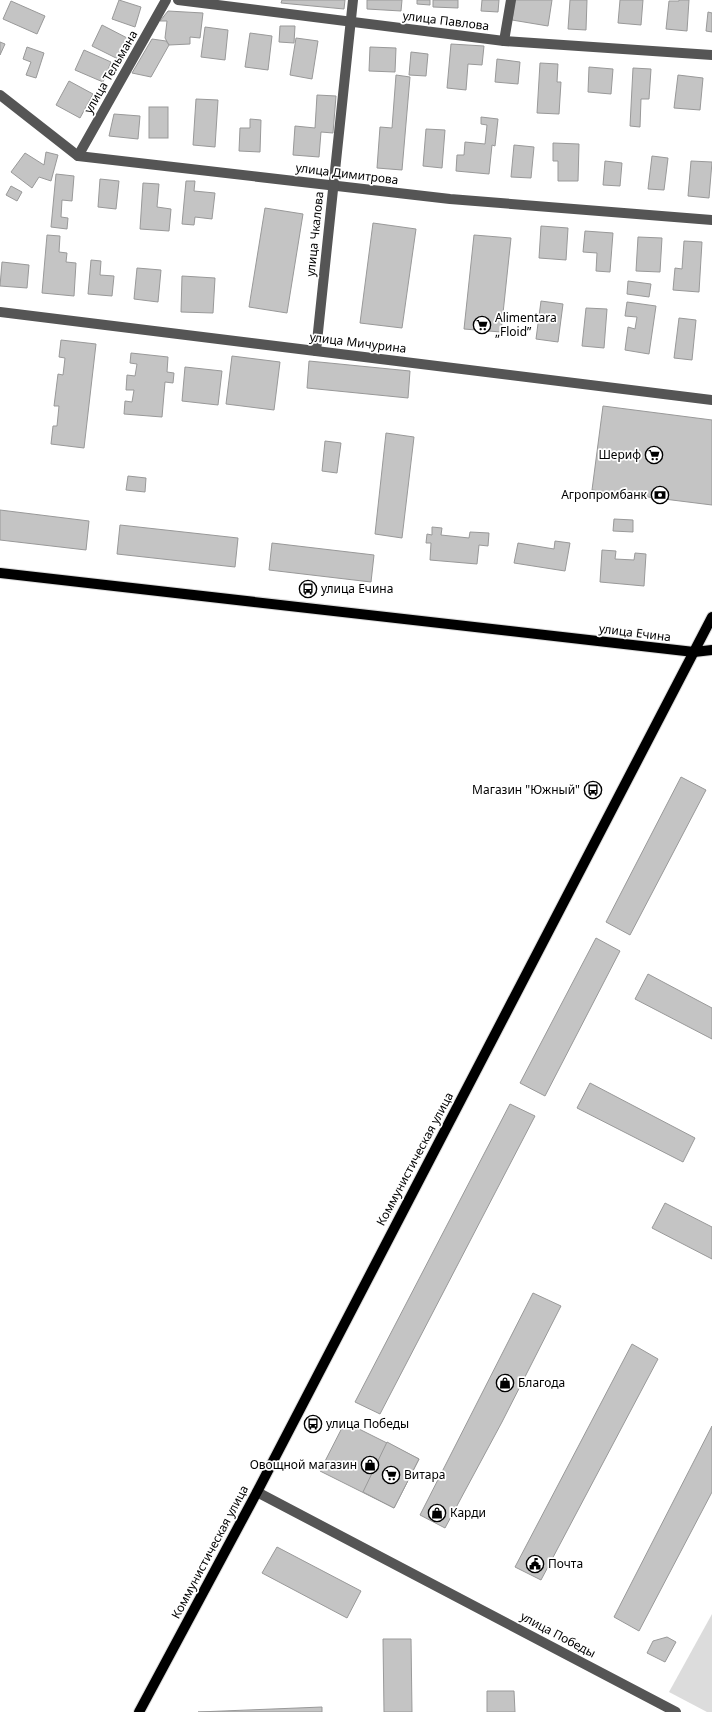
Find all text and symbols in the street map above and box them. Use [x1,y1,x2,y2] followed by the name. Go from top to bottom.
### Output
[402,7,490,34] street label: улица Павлова
[80,27,141,116] street label: улица Тельмана
[295,159,399,188] street label: улица Димитрова
[302,190,327,277] street label: улица Чкалова
[495,309,557,340] place label: Alimentara „Floid”
[472,315,492,335] supermarket icon: Alimentara „Floid”
[309,328,407,357] street label: улица Мичурина
[644,445,664,465] supermarket icon: Шериф
[598,446,641,463] place label: Шериф
[650,485,670,505] bank icon: Агропромбанк
[561,486,648,503] place label: Агропромбанк
[298,579,318,599] bus stop icon: улица Ечина
[321,580,393,597] place label: улица Ечина
[598,620,672,645] street label: улица Ечина
[583,780,603,800] bus stop icon: Магазин "Южный"
[472,781,580,798] place label: Магазин "Южный"
[372,1089,457,1229] street label: Коммунистическая улица
[495,1373,515,1393] shop icon: Благода
[518,1374,565,1391] place label: Благода
[303,1414,323,1434] bus stop icon: улица Победы
[326,1415,409,1432] place label: улица Победы
[360,1455,380,1475] shop icon: Овощной магазин
[250,1456,357,1473] place label: Овощной магазин
[381,1465,401,1485] supermarket icon: Витара
[404,1466,445,1483] place label: Витара
[167,1482,252,1622] street label: Коммунистическая улица
[427,1503,447,1523] shop icon: Карди
[450,1504,486,1521] place label: Карди
[525,1554,545,1574] public building icon: Почта
[548,1555,583,1572] place label: Почта
[518,1608,599,1662] street label: улица Победы

